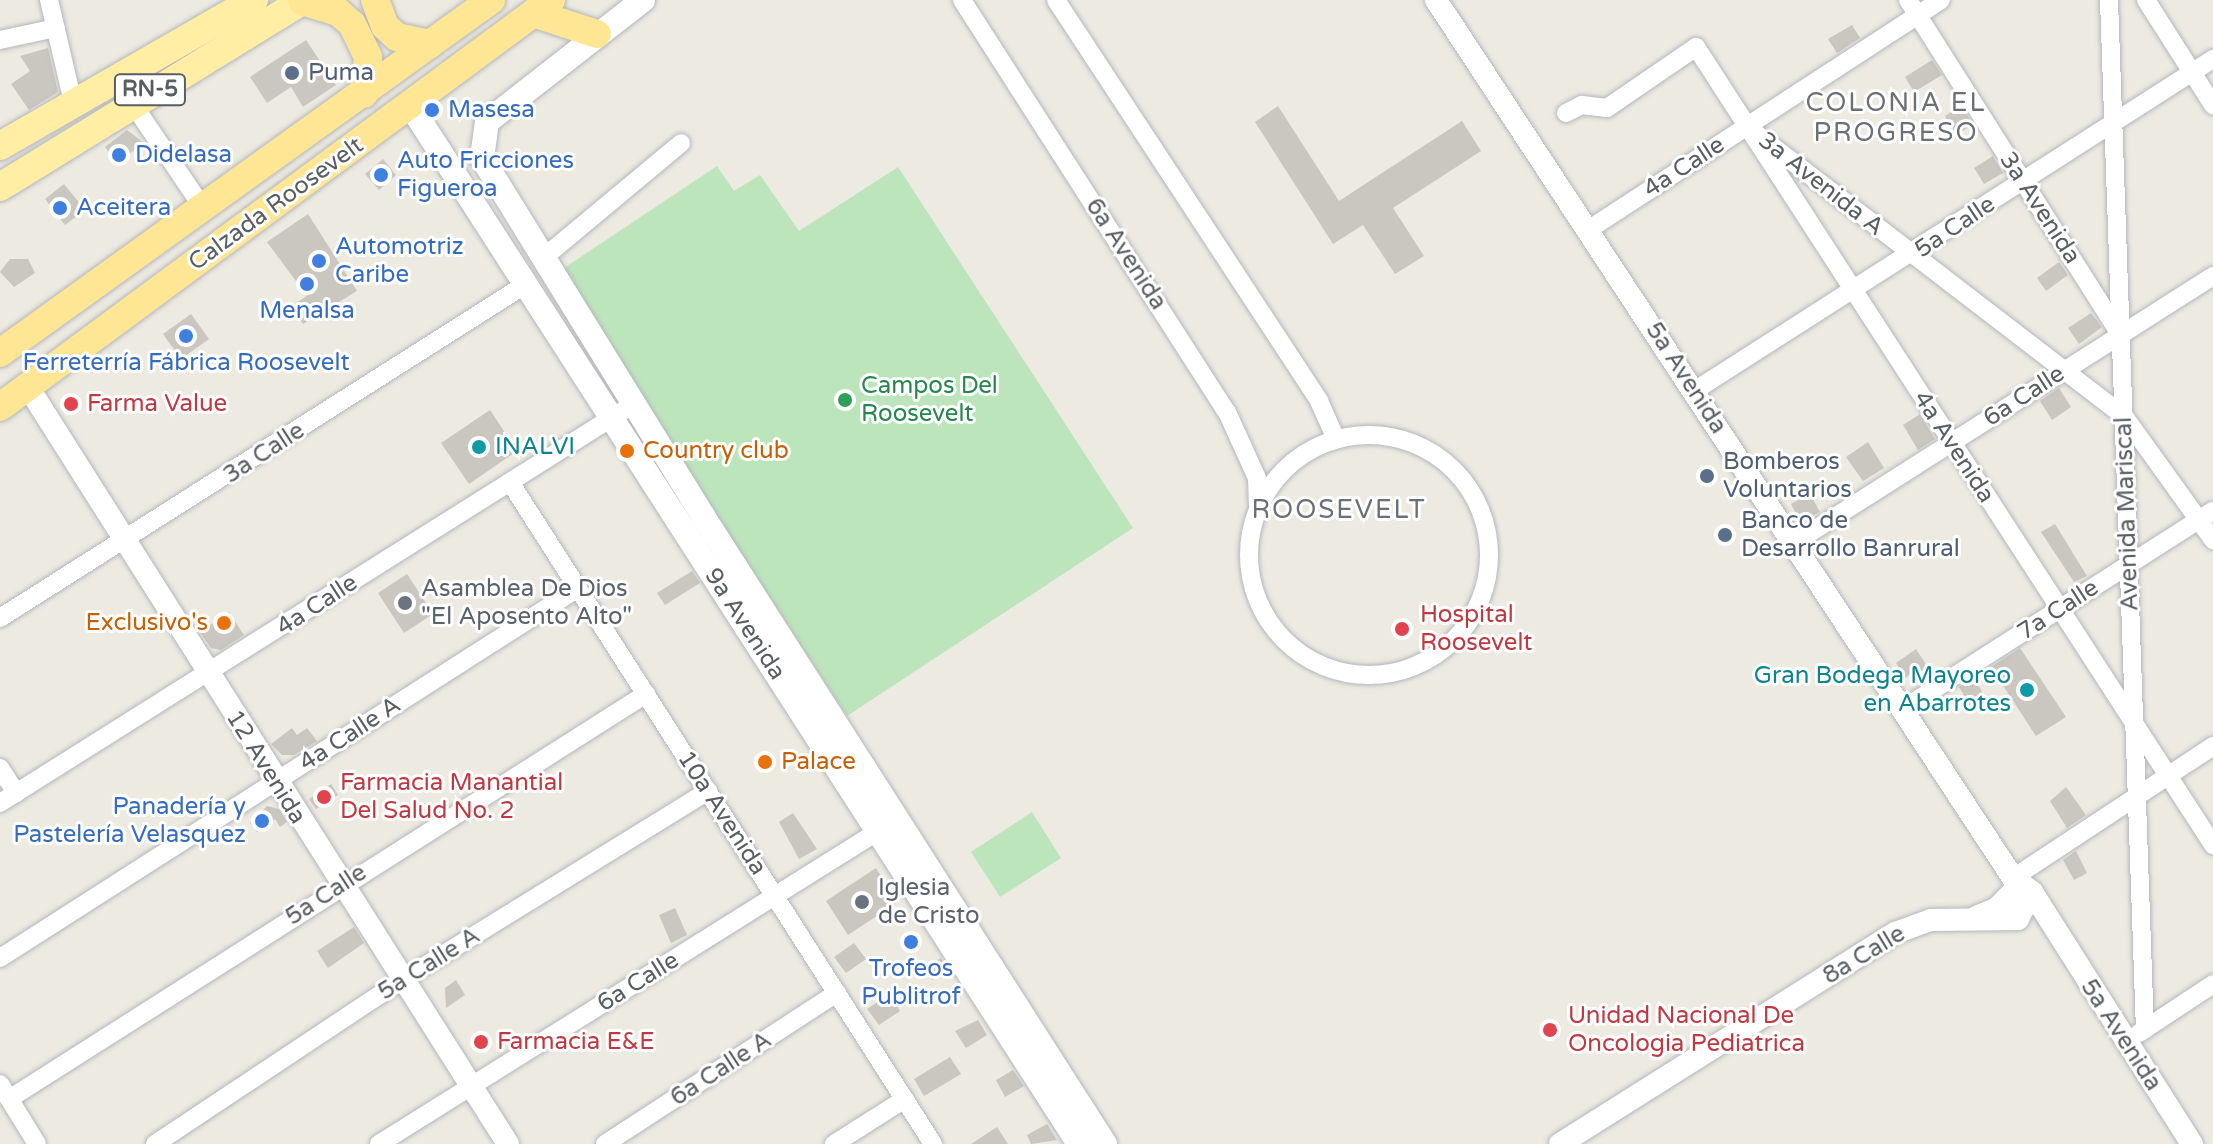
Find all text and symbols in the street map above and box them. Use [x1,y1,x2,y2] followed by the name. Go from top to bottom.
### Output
[308,59,374,87] place label: Puma
[283,64,301,82] marker: Puma
[112,72,188,108] road number: RN-5
[1806,87,1986,148] district label: COLONIA EL PROGRESO
[448,96,535,124] place label: Masesa
[423,101,441,119] marker: Masesa
[1753,126,1889,242] street label: 3a Avenida A
[1638,130,1730,204] street label: 4a Calle
[183,131,369,277] street label: Calzada Roosevelt
[135,141,232,169] place label: Didelasa
[110,146,128,164] marker: Didelasa
[397,147,574,203] place label: Auto Fricciones Figueroa
[1993,147,2087,269] street label: 3a Avenida
[372,166,390,184] marker: Auto Fricciones Figueroa
[1909,190,2001,264] street label: 5a Calle
[1079,193,1173,315] street label: 6a Avenida
[76,194,171,222] place label: Aceitera
[51,199,69,217] marker: Aceitera
[335,233,464,289] place label: Automotriz Caribe
[310,252,328,270] marker: Automotriz Caribe
[298,275,316,293] marker: Menalsa
[259,297,355,325] place label: Menalsa
[1639,317,1733,439] street label: 5a Avenida
[177,327,195,345] marker: Ferreterría Fábrica Roosevelt
[22,349,350,377] place label: Ferreterría Fábrica Roosevelt
[1978,359,2070,433] street label: 6a Calle
[861,372,998,428] place label: Campos Del Roosevelt
[1907,386,2001,508] street label: 4a Avenida
[87,390,227,418] place label: Farma Value
[836,391,854,409] marker: Campos Del Roosevelt
[62,395,80,413] marker: Farma Value
[218,416,310,490] street label: 3a Calle
[2109,416,2145,612] street label: Avenida Mariscal
[495,433,575,461] place label: INALVI
[643,437,789,465] place label: Country club
[470,438,488,456] marker: INALVI
[618,442,636,460] marker: Country club
[1723,448,1852,504] place label: Bomberos Voluntarios
[1698,467,1716,485] marker: Bomberos Voluntarios
[1252,494,1426,526] district label: ROOSEVELT
[1741,507,1960,563] place label: Banco de Desarrollo Banrural
[1716,526,1734,544] marker: Banco de Desarrollo Banrural
[698,563,792,685] street label: 9a Avenida
[271,568,363,642] street label: 4a Calle
[2012,573,2104,647] street label: 7a Calle
[421,575,632,631] place label: Asamblea De Dios "El Aposento Alto"
[396,594,414,612] marker: Asamblea De Dios "El Aposento Alto"
[1420,601,1533,657] place label: Hospital Roosevelt
[85,609,208,637] place label: Exclusivo's
[215,614,233,632] marker: Exclusivo's
[1391,618,1413,640] marker: Hospital Roosevelt
[1754,662,2011,718] place label: Gran Bodega Mayoreo en Abarrotes
[2018,681,2036,699] marker: Gran Bodega Mayoreo en Abarrotes
[294,691,406,777] street label: 4a Calle A
[220,705,312,829] street label: 12 Avenida
[671,745,773,881] street label: 10a Avenida
[781,748,856,776] place label: Palace
[756,753,774,771] marker: Palace
[340,769,563,825] place label: Farmacia Manantial Del Salud No. 2
[315,788,333,806] marker: Farmacia Manantial Del Salud No. 2
[13,793,246,849] place label: Panadería y Pastelería Velasquez
[253,812,271,830] marker: Panadería y Pastelería Velasquez
[280,858,372,932] street label: 5a Calle
[878,874,980,930] place label: Iglesia de Cristo
[853,893,871,911] marker: Iglesia de Cristo
[1818,919,1910,991] street label: 8a Calle
[373,921,485,1007] street label: 5a Calle A
[902,933,920,951] marker: Trofeos Publitrof
[592,946,684,1018] street label: 6a Calle
[861,955,961,1011] place label: Trofeos Publitrof
[2074,974,2168,1096] street label: 5a Avenida
[1568,1002,1805,1058] place label: Unidad Nacional De Oncologia Pediatrica
[1539,1019,1561,1041] marker: Unidad Nacional De Oncologia Pediatrica
[665,1026,777,1112] street label: 6a Calle A
[497,1028,654,1056] place label: Farmacia E&E
[472,1033,490,1051] marker: Farmacia E&E

